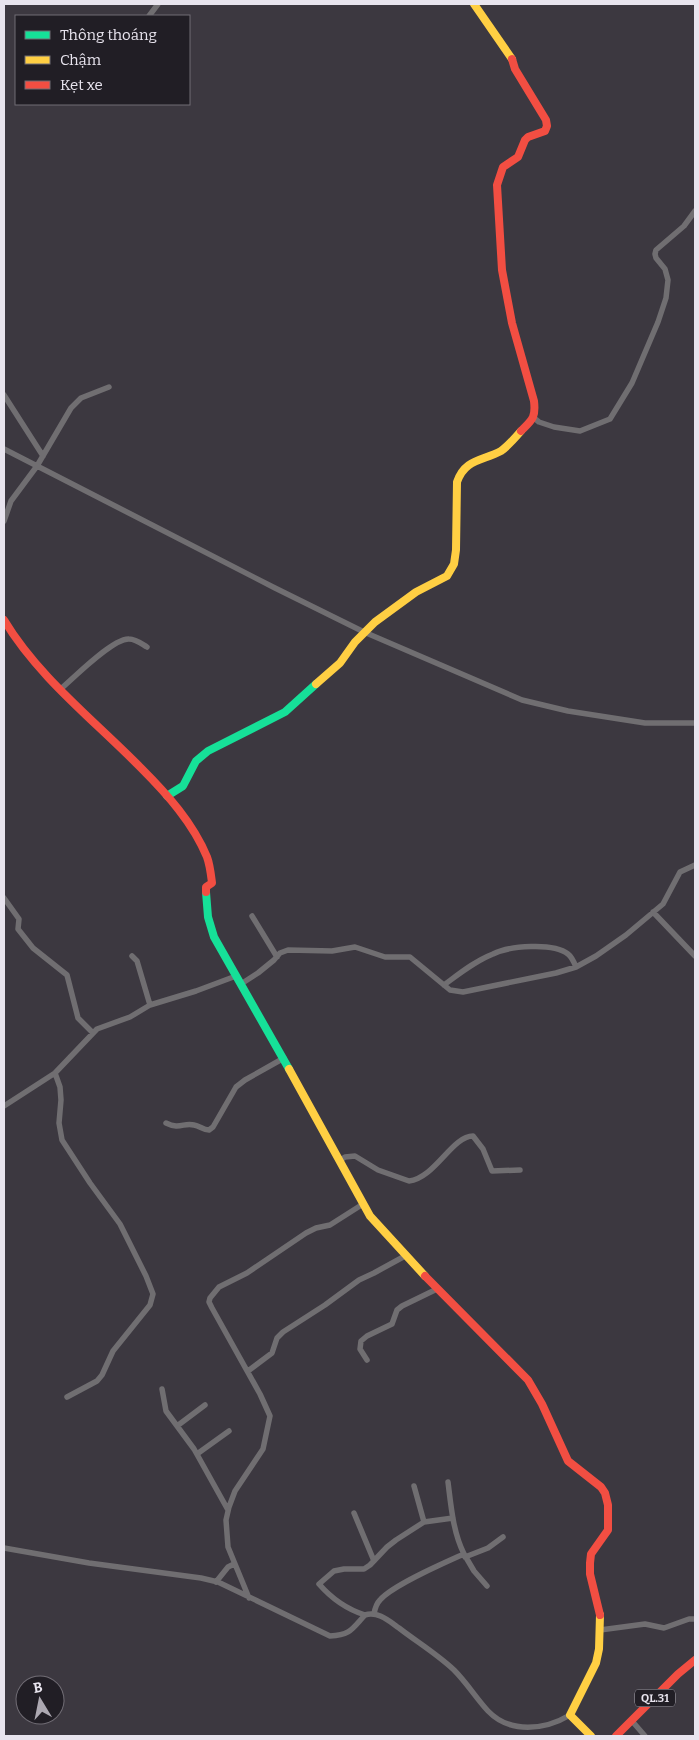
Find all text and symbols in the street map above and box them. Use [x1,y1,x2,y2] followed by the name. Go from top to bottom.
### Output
[15,15,190,105] legend
[60,26,157,44] text: Thông thoáng
[60,51,102,69] text: Chậm
[60,76,103,94] text: Kẹt xe
[15,1675,65,1725] north arrow
[32,1679,44,1697] text: B
[635,1690,675,1706] road number: QL.31

